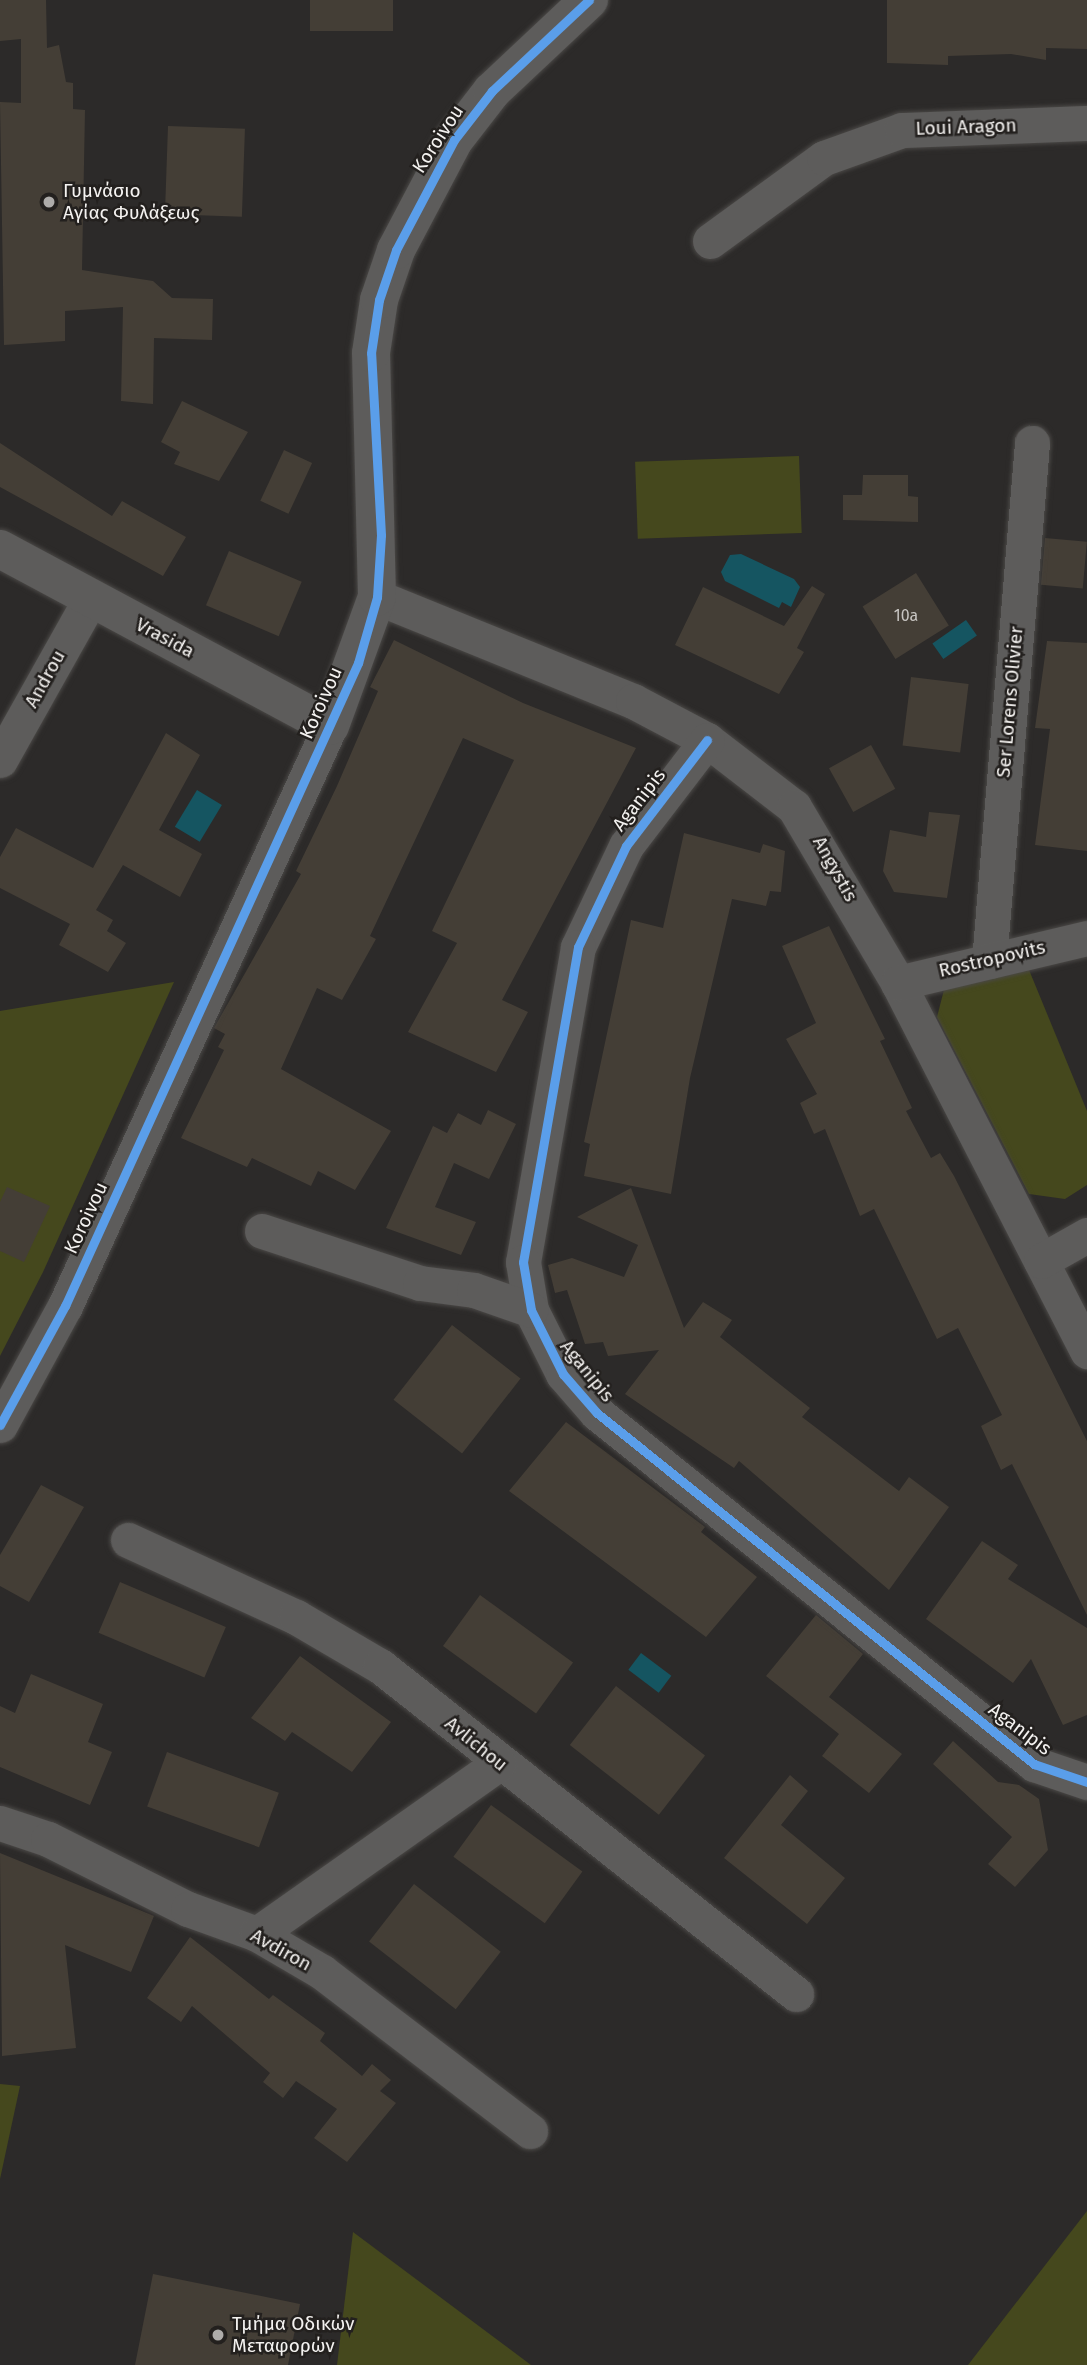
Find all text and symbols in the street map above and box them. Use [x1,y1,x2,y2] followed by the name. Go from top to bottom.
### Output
[408,101,468,177] street label: Koroivou
[915,114,1017,140] street label: Loui Aragon
[63,180,199,224] place label: Γυμνάσιο Αγίας Φυλάξεως
[41,194,57,210] marker: Γυμνάσιο Αγίας Φυλάξεως
[894,606,918,626] house number: 10a
[132,613,198,663] street label: Vrasida
[992,625,1028,779] street label: Ser Lorens Olivier
[20,646,70,712] street label: Androu
[295,663,347,743] street label: Koroivou
[608,764,670,836] street label: Aganipis
[808,832,862,906] street label: Angystis
[937,936,1047,982] street label: Rostropovits
[59,1178,113,1258] street label: Koroivou
[555,1336,619,1406] street label: Aganipis
[984,1698,1056,1760] street label: Aganipis
[440,1712,512,1776] street label: Avlichou
[247,1924,315,1976] street label: Avdiron
[232,2313,354,2357] place label: Τμήμα Οδικών Μεταφορών
[210,2327,226,2343] marker: Τμήμα Οδικών Μεταφορών

